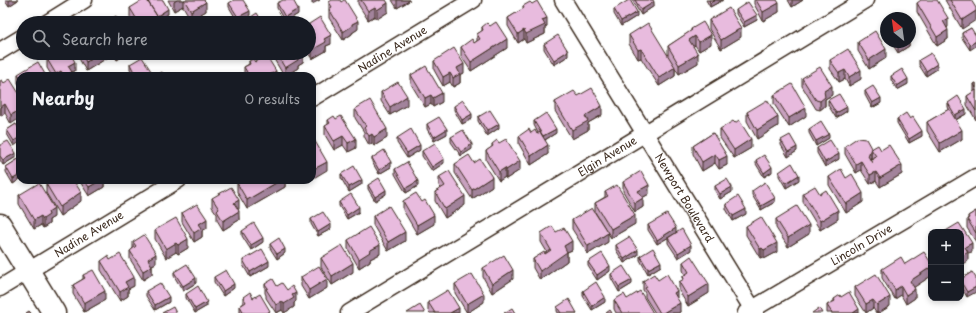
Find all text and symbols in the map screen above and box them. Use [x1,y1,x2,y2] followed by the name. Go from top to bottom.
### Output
[880,12,916,48] north arrow
[16,16,316,60] search box
[354,21,430,76] street label: Nadine Avenue
[30,27,52,49] icon: search
[62,27,148,50] text: Search here
[32,85,94,111] text: Nearby
[245,89,300,108] text: 0 results
[574,131,640,180] street label: Elgin Avenue
[651,150,719,246] street label: Newport Boulevard
[51,206,127,261] street label: Nadine Avenue
[827,219,895,269] street label: Lincoln Drive
[928,229,964,301] map controls
[928,229,964,265] button: +
[928,265,964,301] button: −

